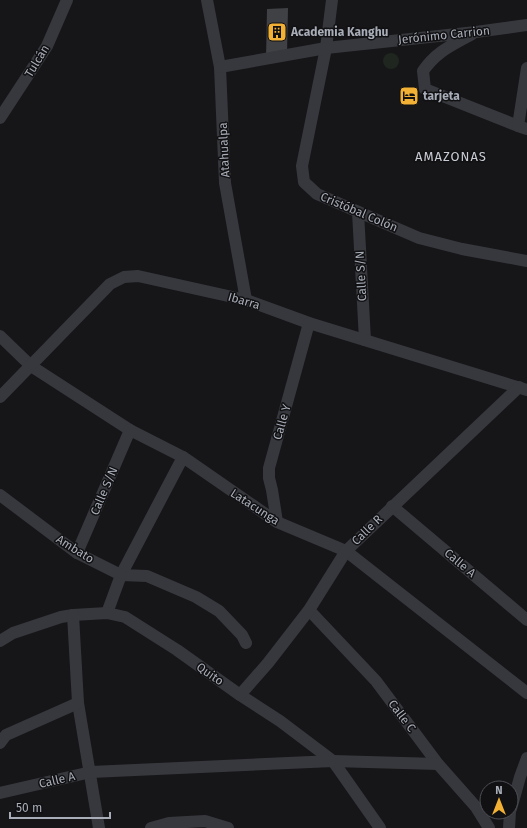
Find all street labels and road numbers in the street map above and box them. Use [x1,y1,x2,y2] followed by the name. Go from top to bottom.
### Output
[397,23,491,47] street label: Jerónimo Carrion
[22,42,52,80] street label: Tulcán
[216,122,232,178] street label: Atahualpa
[318,189,400,235] street label: Cristóbal Colón
[353,250,369,302] street label: Calle S/N
[226,290,262,312] street label: Ibarra
[270,402,294,441] street label: Calle Y
[88,465,120,517] street label: Calle S/N
[228,486,282,528] street label: Latacunga
[349,512,385,548] street label: Calle R
[54,532,96,566] street label: Ambato
[441,546,479,580] street label: Calle A
[194,660,226,688] street label: Quito
[385,697,419,735] street label: Calle C
[38,769,77,791] street label: Calle A

